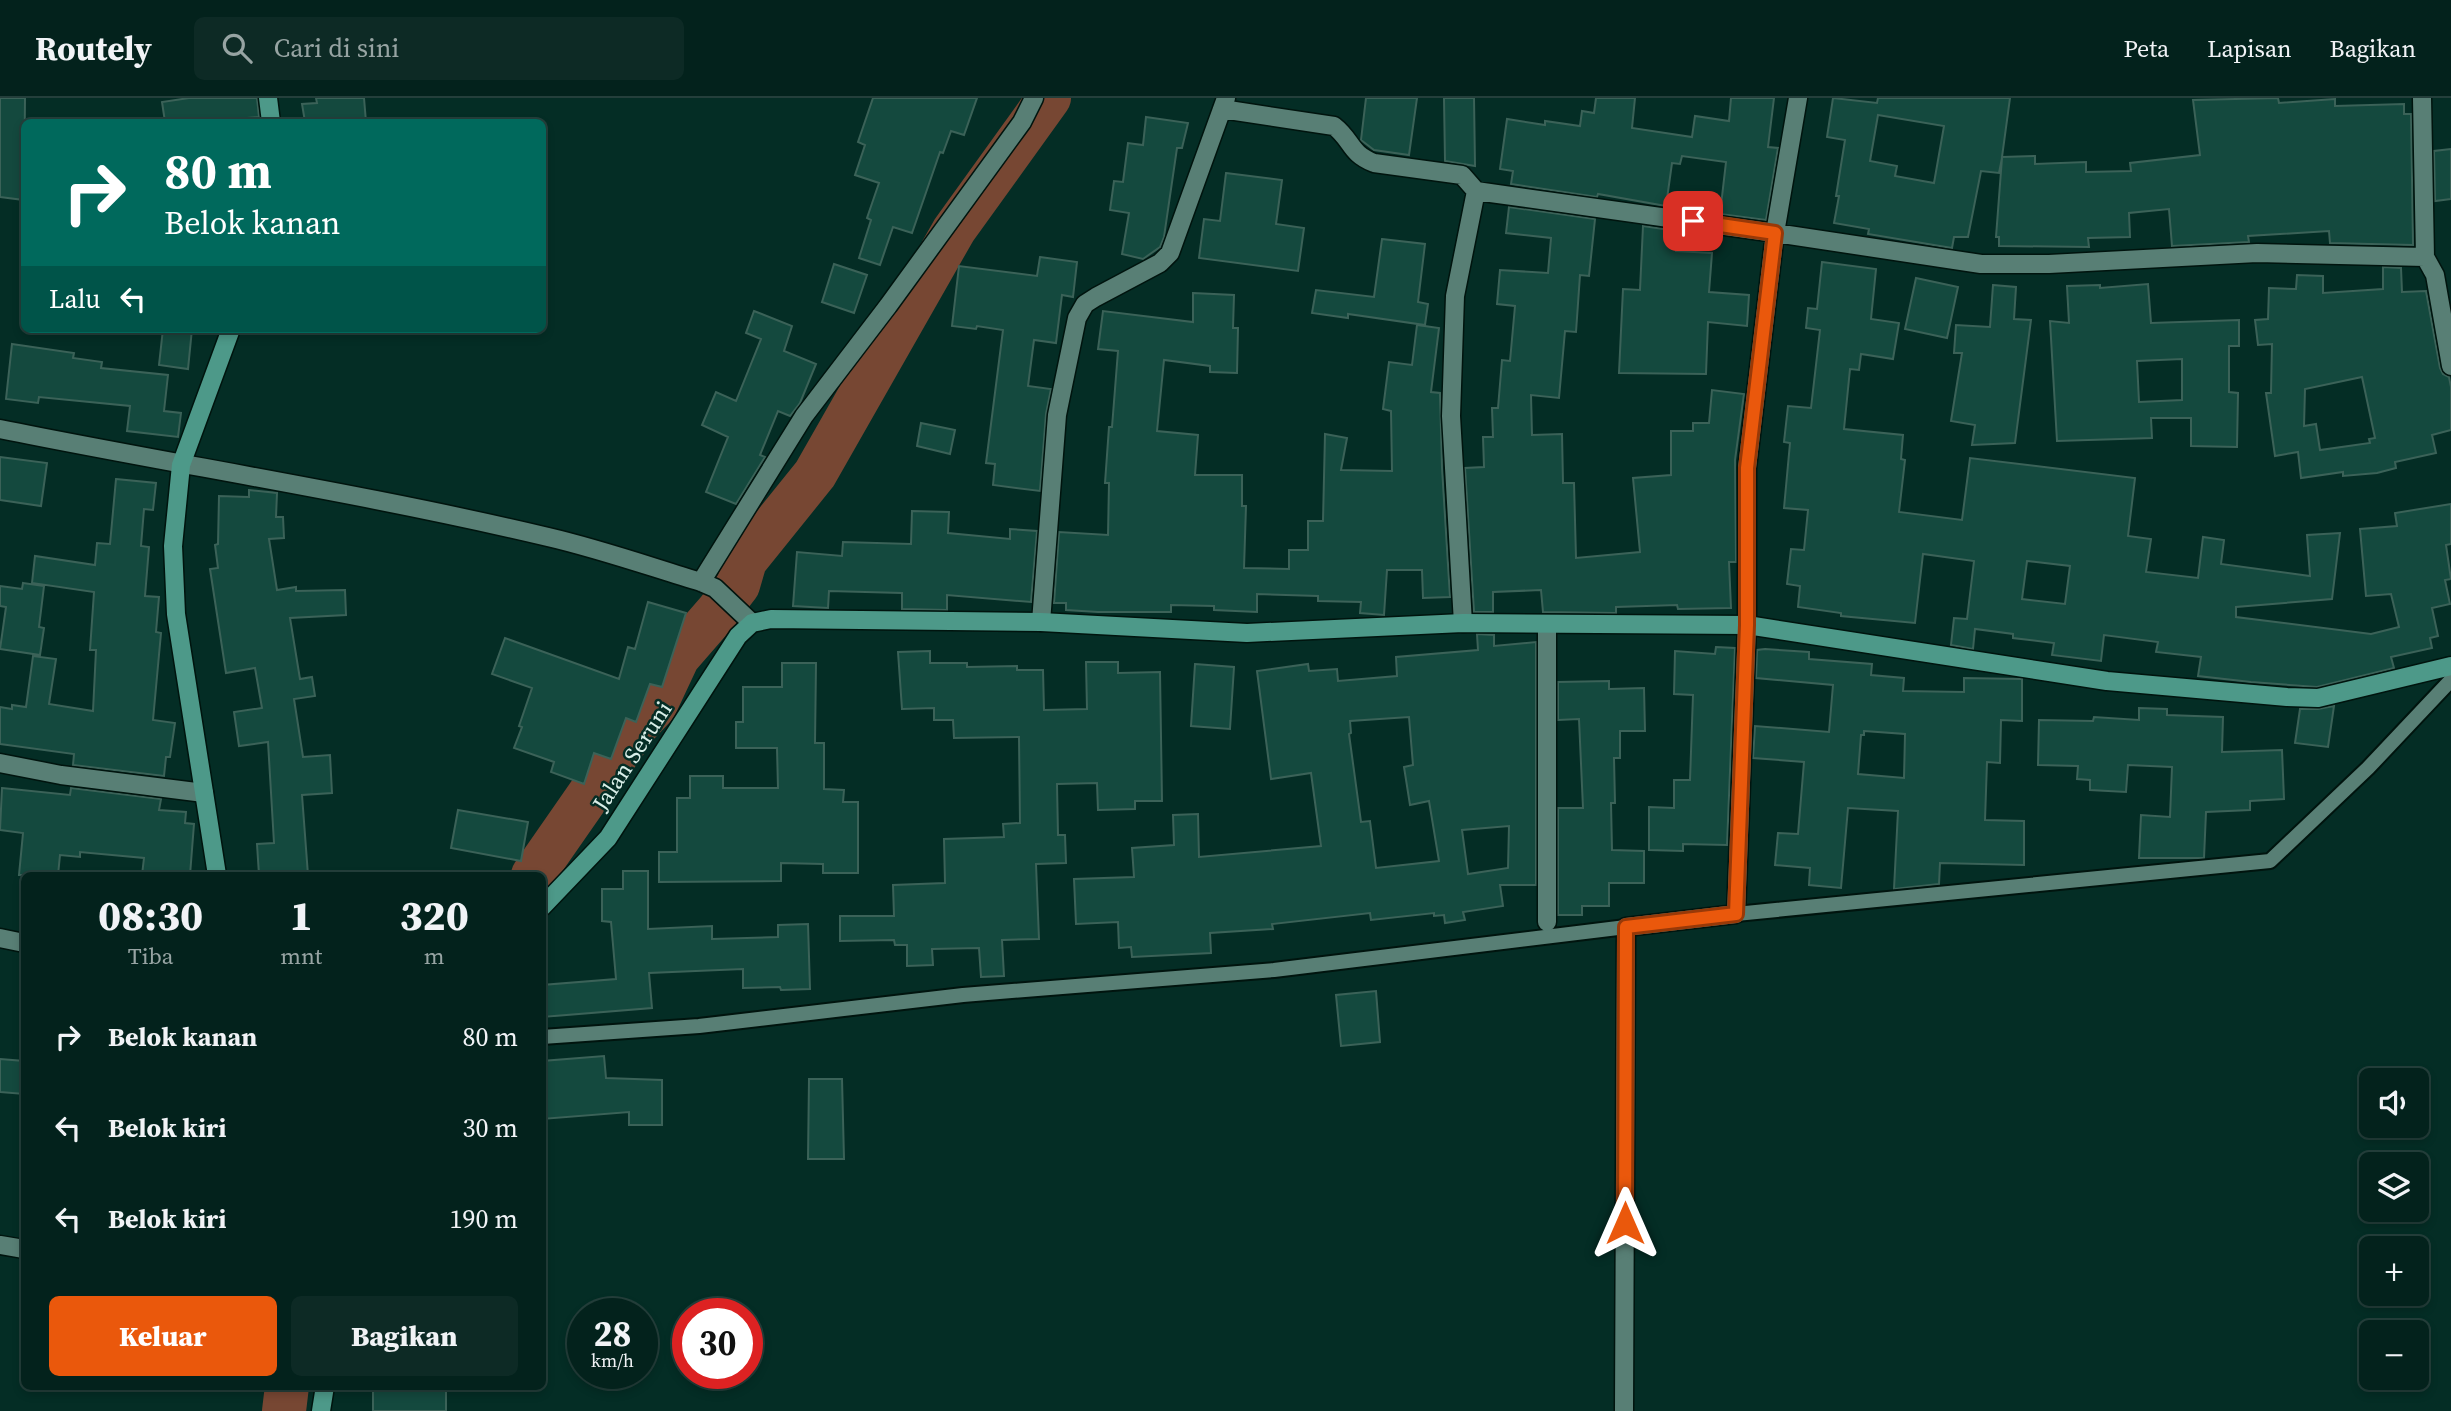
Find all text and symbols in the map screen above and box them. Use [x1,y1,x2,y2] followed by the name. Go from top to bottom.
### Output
[194,17,684,80] search box
[35,26,152,71] text: Routely
[218,29,256,67] icon: search
[274,30,399,66] text: Cari di sini
[2123,32,2169,65] text: Peta
[2207,32,2292,65] text: Lapisan
[2330,32,2416,65] text: Bagikan
[164,137,272,204] text: 80 m
[49,147,140,238] icon: right
[1663,191,1723,251] pin
[164,201,340,245] text: Belok kanan
[1674,202,1712,240] icon: arrive
[114,280,152,318] icon: left
[49,281,100,317] text: Lalu
[584,695,679,818] street label: Jalan Seruni
[98,886,203,944] text: 08:30
[290,886,313,944] text: 1
[399,886,469,944] text: 320
[128,940,174,972] text: Tiba
[280,940,322,972] text: mnt
[424,940,445,972] text: m
[49,1018,87,1056] icon: right
[108,1019,257,1055] text: Belok kanan
[463,1019,518,1055] text: 80 m
[2359,1068,2429,1390] map controls
[2359,1068,2429,1138] button: sound
[49,1109,87,1147] icon: left
[108,1110,226,1146] text: Belok kiri
[463,1110,518,1146] text: 30 m
[2359,1152,2429,1222] button: layers
[1588,1186,1662,1260] position arrow
[49,1200,87,1238] icon: left
[108,1201,226,1237] text: Belok kiri
[450,1201,518,1237] text: 190 m
[2359,1236,2429,1306] button: +
[49,1296,277,1376] button: Keluar
[291,1296,518,1376] button: Bagikan
[672,1298,763,1389] speed limit sign: 30
[594,1310,631,1358] text: 28
[2359,1320,2429,1390] button: −
[591,1348,634,1373] text: km/h

